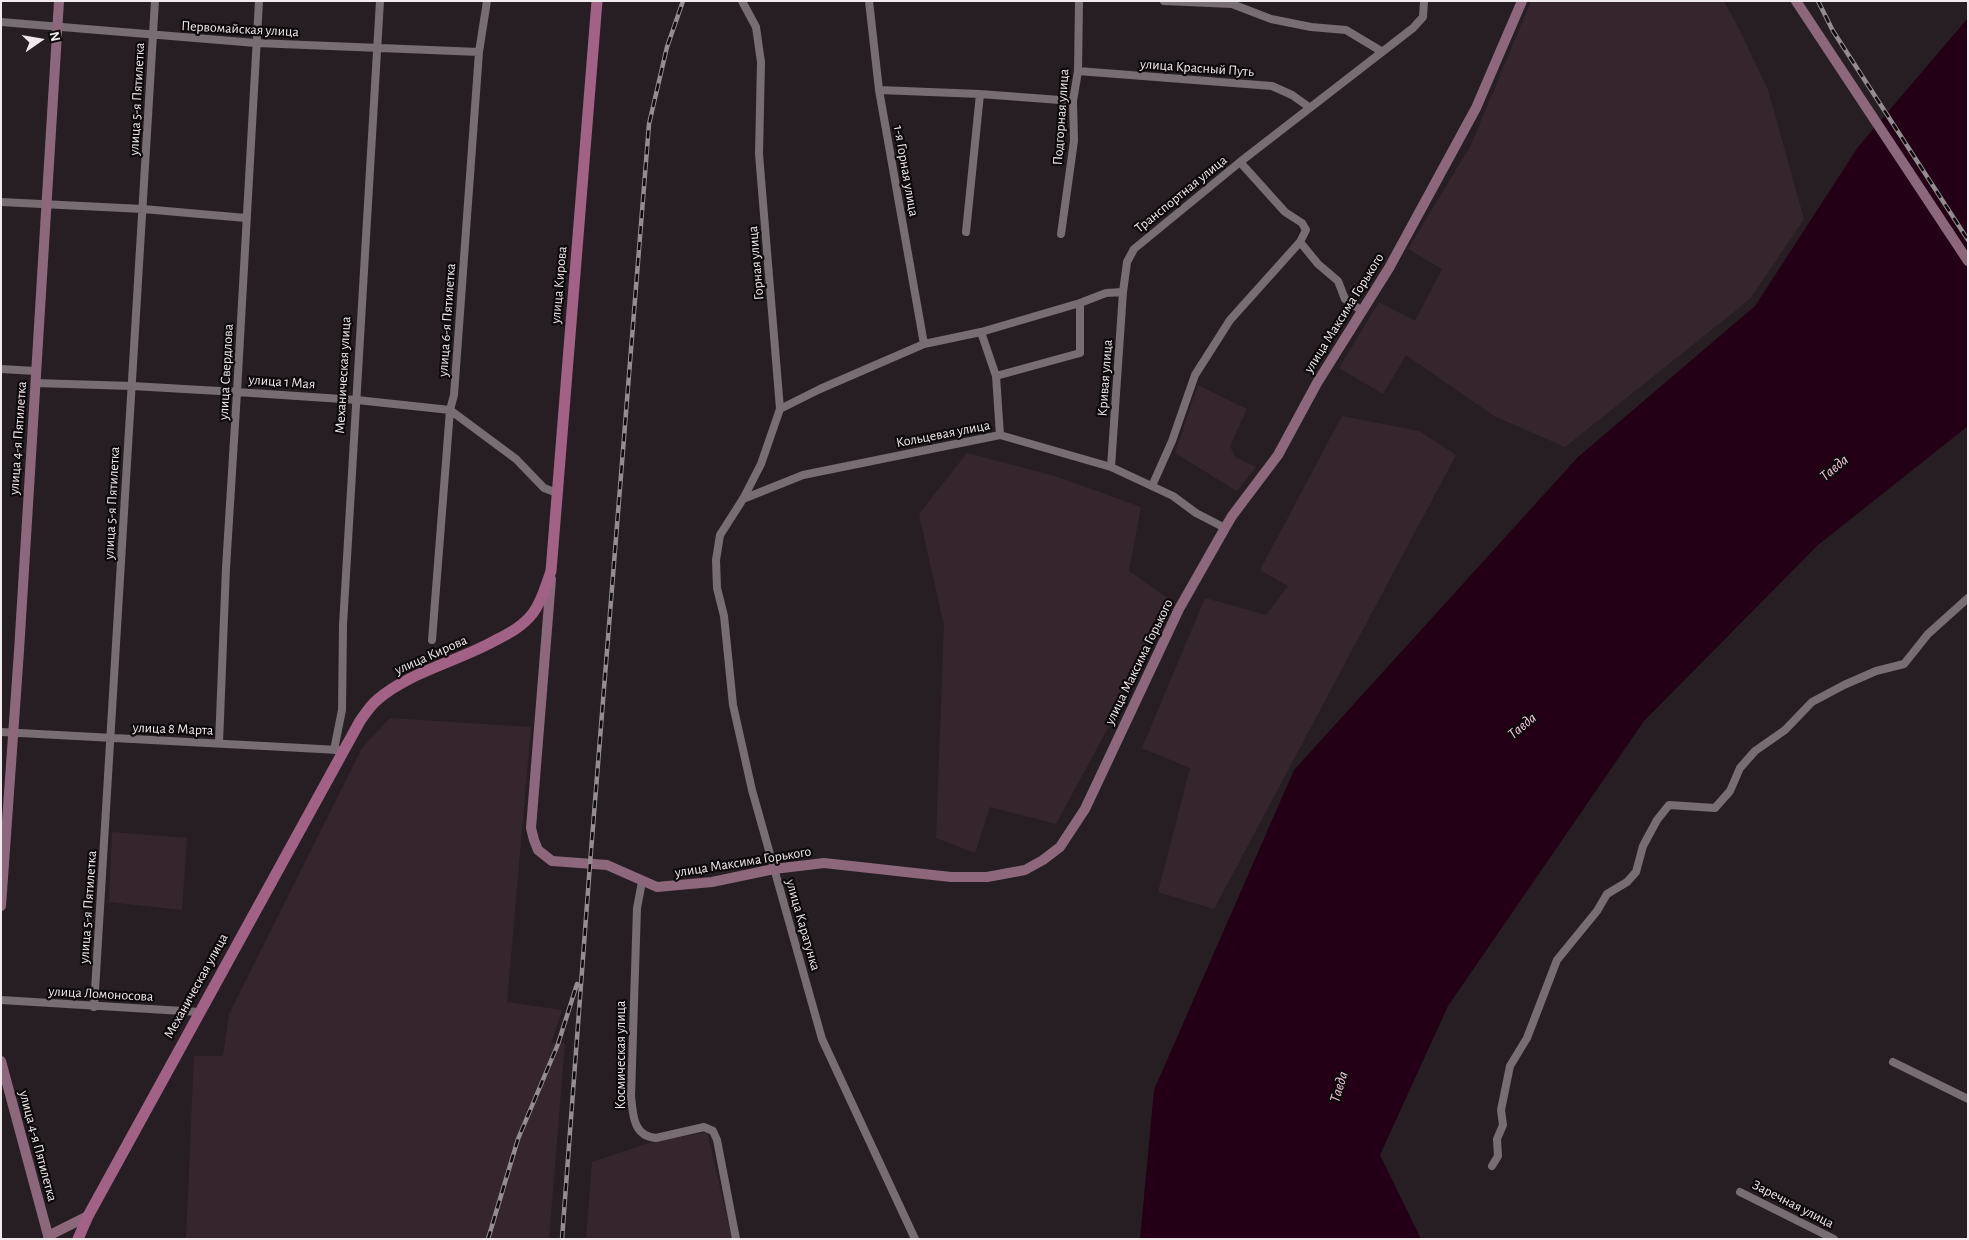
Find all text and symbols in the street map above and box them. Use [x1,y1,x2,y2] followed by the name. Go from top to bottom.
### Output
[15,15,65,65] north arrow
[181,18,299,40] street label: Первомайская улица
[47,30,63,43] text: N
[126,42,148,156] street label: улица 5-я Пятилетка
[1140,56,1254,80] street label: улица Красный Путь
[1049,68,1073,166] street label: Подгорная улица
[890,124,922,218] street label: 1-я Горная улица
[1131,152,1231,236] street label: Транспортная улица
[744,225,768,301] street label: Горная улица
[547,246,571,324] street label: улица Кирова
[1300,250,1388,376] street label: улица Максима Горького
[435,263,459,377] street label: улица 6-я Пятилетка
[332,316,354,434] street label: Механическая улица
[215,323,237,421] street label: улица Свердлова
[1094,339,1116,417] street label: Кривая улица
[248,371,316,393] street label: улица 1 Мая
[6,381,30,495] street label: улица 4-я Пятилетка
[894,417,992,451] street label: Кольцевая улица
[101,446,123,560] street label: улица 5-я Пятилетка
[1816,451,1852,485] water label: Тавда
[1101,596,1177,728] street label: улица Максима Горького
[392,632,470,678] street label: улица Кирова
[1504,709,1540,743] water label: Тавда
[132,719,214,739] street label: улица 8 Марта
[674,843,812,881] street label: улица Максима Горького
[76,850,100,964] street label: улица 5-я Пятилетка
[782,877,824,973] street label: улица Каратунка
[160,931,232,1041] street label: Механическая улица
[48,983,154,1005] street label: улица Ломоносова
[613,1000,629,1110] street label: Космическая улица
[1326,1069,1352,1105] water label: Тавда
[15,1089,61,1203] street label: улица 4-я Пятилетка
[1749,1176,1837,1232] street label: Заречная улица

